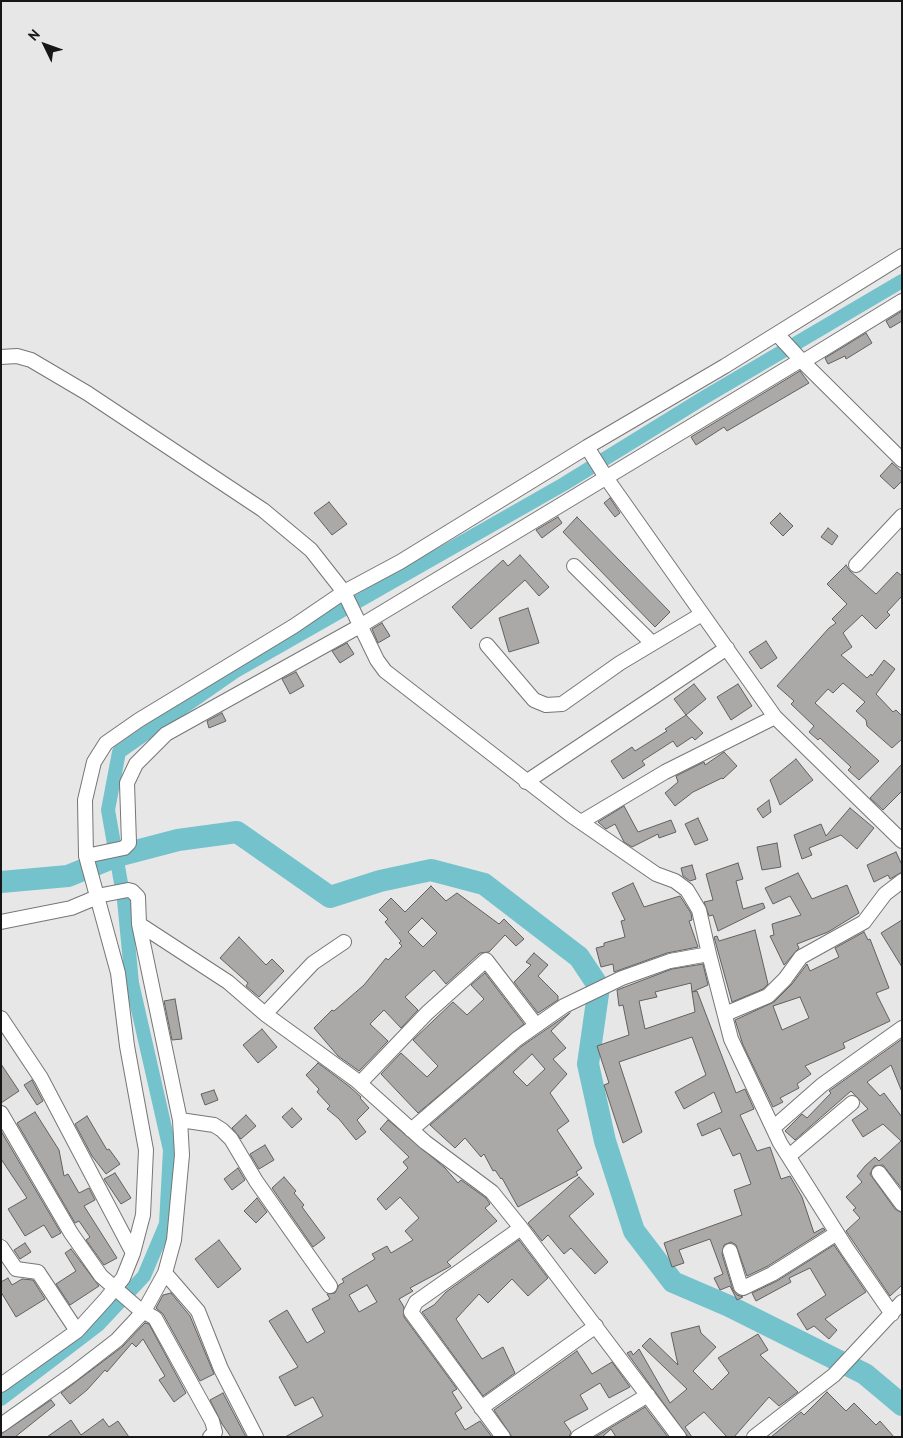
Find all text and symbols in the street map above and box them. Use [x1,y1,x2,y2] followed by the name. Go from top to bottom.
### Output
[20,20,70,70] north arrow
[24,26,44,44] text: N

